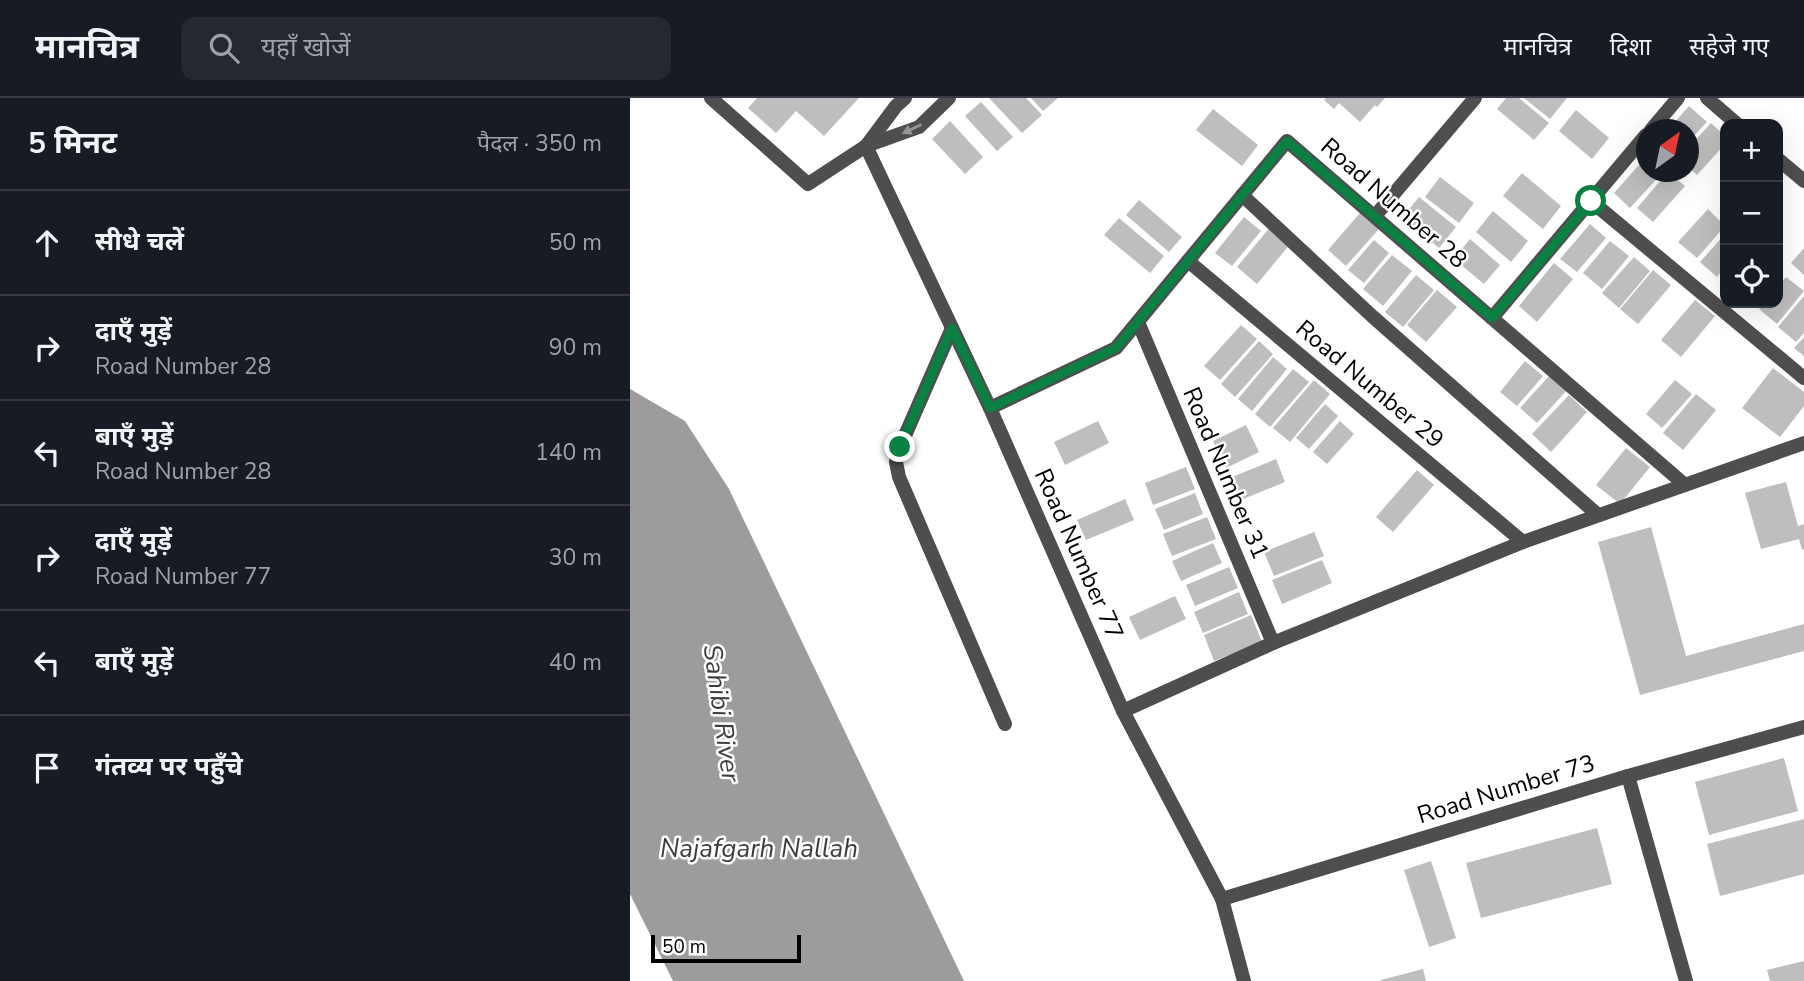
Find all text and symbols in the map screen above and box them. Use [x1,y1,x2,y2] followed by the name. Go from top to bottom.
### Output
[181,17,671,80] search box
[35,25,139,70] text: मानचित्र
[205,29,243,67] icon: search
[261,30,351,65] text: यहाँ खोजें
[1503,31,1572,63] text: मानचित्र
[1610,31,1651,63] text: दिशा
[1689,31,1769,63] text: सहेजे गए
[1636,119,1699,182] north arrow
[1720,119,1783,308] map controls
[1720,119,1783,182] button: +
[28,123,117,164] text: 5 मिनट
[902,123,922,135] one-way arrow
[477,128,602,159] text: पैदल · 350 m
[1314,131,1474,275] street label: Road Number 28
[1720,182,1783,245] button: −
[1575,185,1606,216] route start
[28,224,66,262] icon: ahead
[95,224,184,259] text: सीधे चलें
[549,227,602,258] text: 50 m
[1720,245,1783,308] button: locate
[1289,313,1451,455] street label: Road Number 29
[95,314,172,349] text: दाएँ मुड़ें
[28,329,66,367] icon: right
[549,332,602,363] text: 90 m
[95,351,271,382] text: Road Number 28
[1175,382,1277,564] street label: Road Number 31
[95,419,173,454] text: बाएँ मुड़ें
[884,431,915,462] route end
[28,434,66,472] icon: left
[535,437,602,468] text: 140 m
[95,456,271,487] text: Road Number 28
[1027,463,1131,645] street label: Road Number 77
[95,524,172,559] text: दाएँ मुड़ें
[28,539,66,577] icon: right
[549,542,602,573] text: 30 m
[95,561,271,592] text: Road Number 77
[695,642,749,785] water label: Sahibi River
[28,644,66,682] icon: left
[95,644,173,679] text: बाएँ मुड़ें
[549,647,602,678] text: 40 m
[1413,747,1599,831] street label: Road Number 73
[28,749,66,787] icon: arrive
[95,749,243,784] text: गंतव्य पर पहुँचे
[660,831,858,866] water label: Najafgarh Nallah
[651,932,802,964] scale bar
[662,934,706,960] text: 50 m

